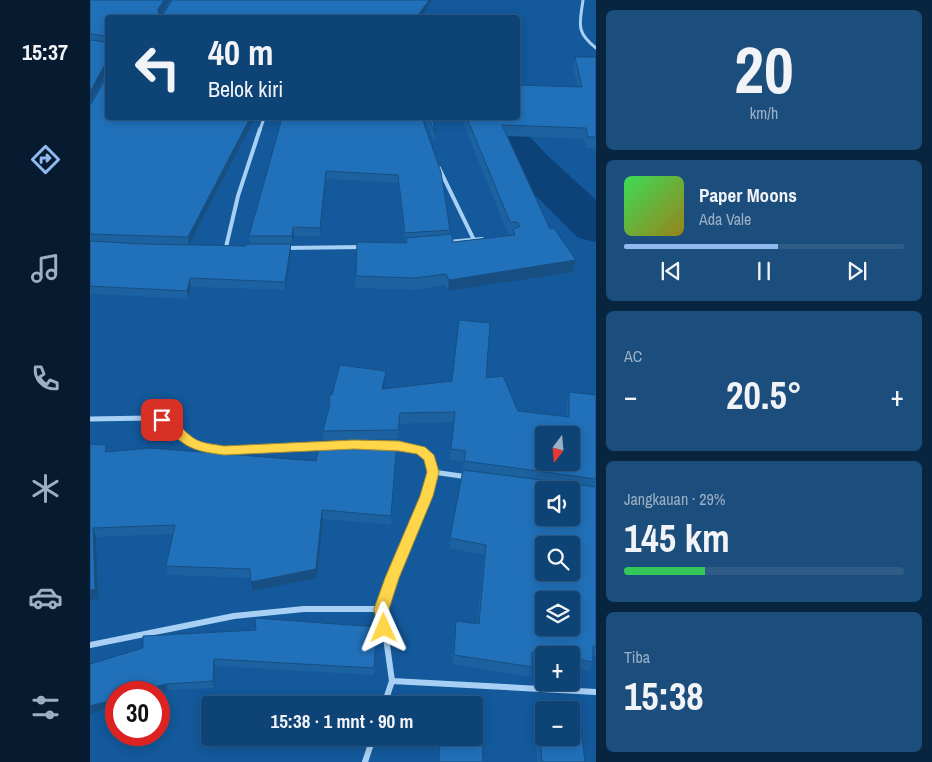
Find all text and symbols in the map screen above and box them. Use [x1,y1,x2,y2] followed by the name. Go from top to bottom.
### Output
[734,26,794,113] text: 20
[208,29,273,76] text: 40 m
[125,35,190,100] icon: left
[22,37,68,67] text: 15:37
[208,74,283,104] text: Belok kiri
[750,102,778,124] text: km/h
[28,142,63,177] icon: directions
[699,182,797,208] text: Paper Moons
[699,208,751,230] text: Ada Vale
[28,251,63,286] icon: music
[657,257,685,285] icon: previous
[750,257,778,285] icon: pause
[843,257,871,285] icon: next
[624,345,642,367] text: AC
[28,361,63,396] icon: phone
[726,370,802,421] text: 20.5°
[624,377,637,415] text: −
[891,377,904,415] text: +
[141,399,183,441] pin
[148,406,176,434] icon: arrive
[535,426,580,471] north arrow
[535,426,580,746] map controls
[28,471,63,506] icon: climate
[535,481,580,526] button: sound
[624,488,725,510] text: Jangkauan · 29%
[624,513,730,564] text: 145 km
[535,536,580,581] button: search
[28,580,63,615] icon: car
[535,591,580,636] button: layers
[357,601,409,653] position arrow
[535,646,580,691] button: +
[624,646,650,668] text: Tiba
[624,671,704,722] text: 15:38
[105,681,170,746] speed limit sign: 30
[28,690,63,725] icon: filters
[535,701,580,746] button: −
[271,708,413,734] text: 15:38 · 1 mnt · 90 m

